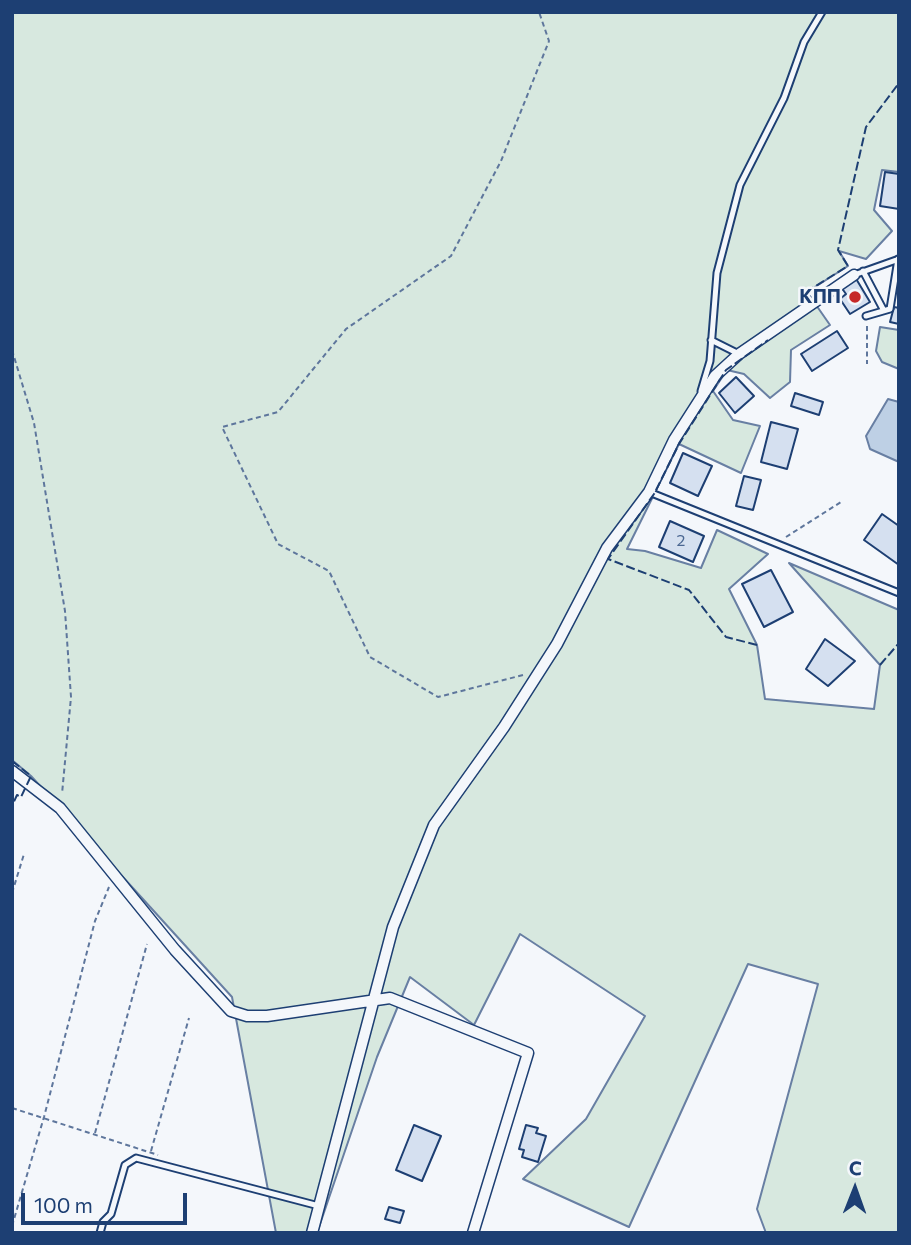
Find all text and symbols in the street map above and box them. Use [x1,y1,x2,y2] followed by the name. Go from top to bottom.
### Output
[799,286,841,308] place label: КПП
[847,289,863,305] marker: КПП
[677,531,685,551] house number: 2
[820,1154,890,1224] north arrow
[849,1156,862,1179] text: С
[24,1178,191,1222] scale bar
[34,1192,93,1217] text: 100 m

